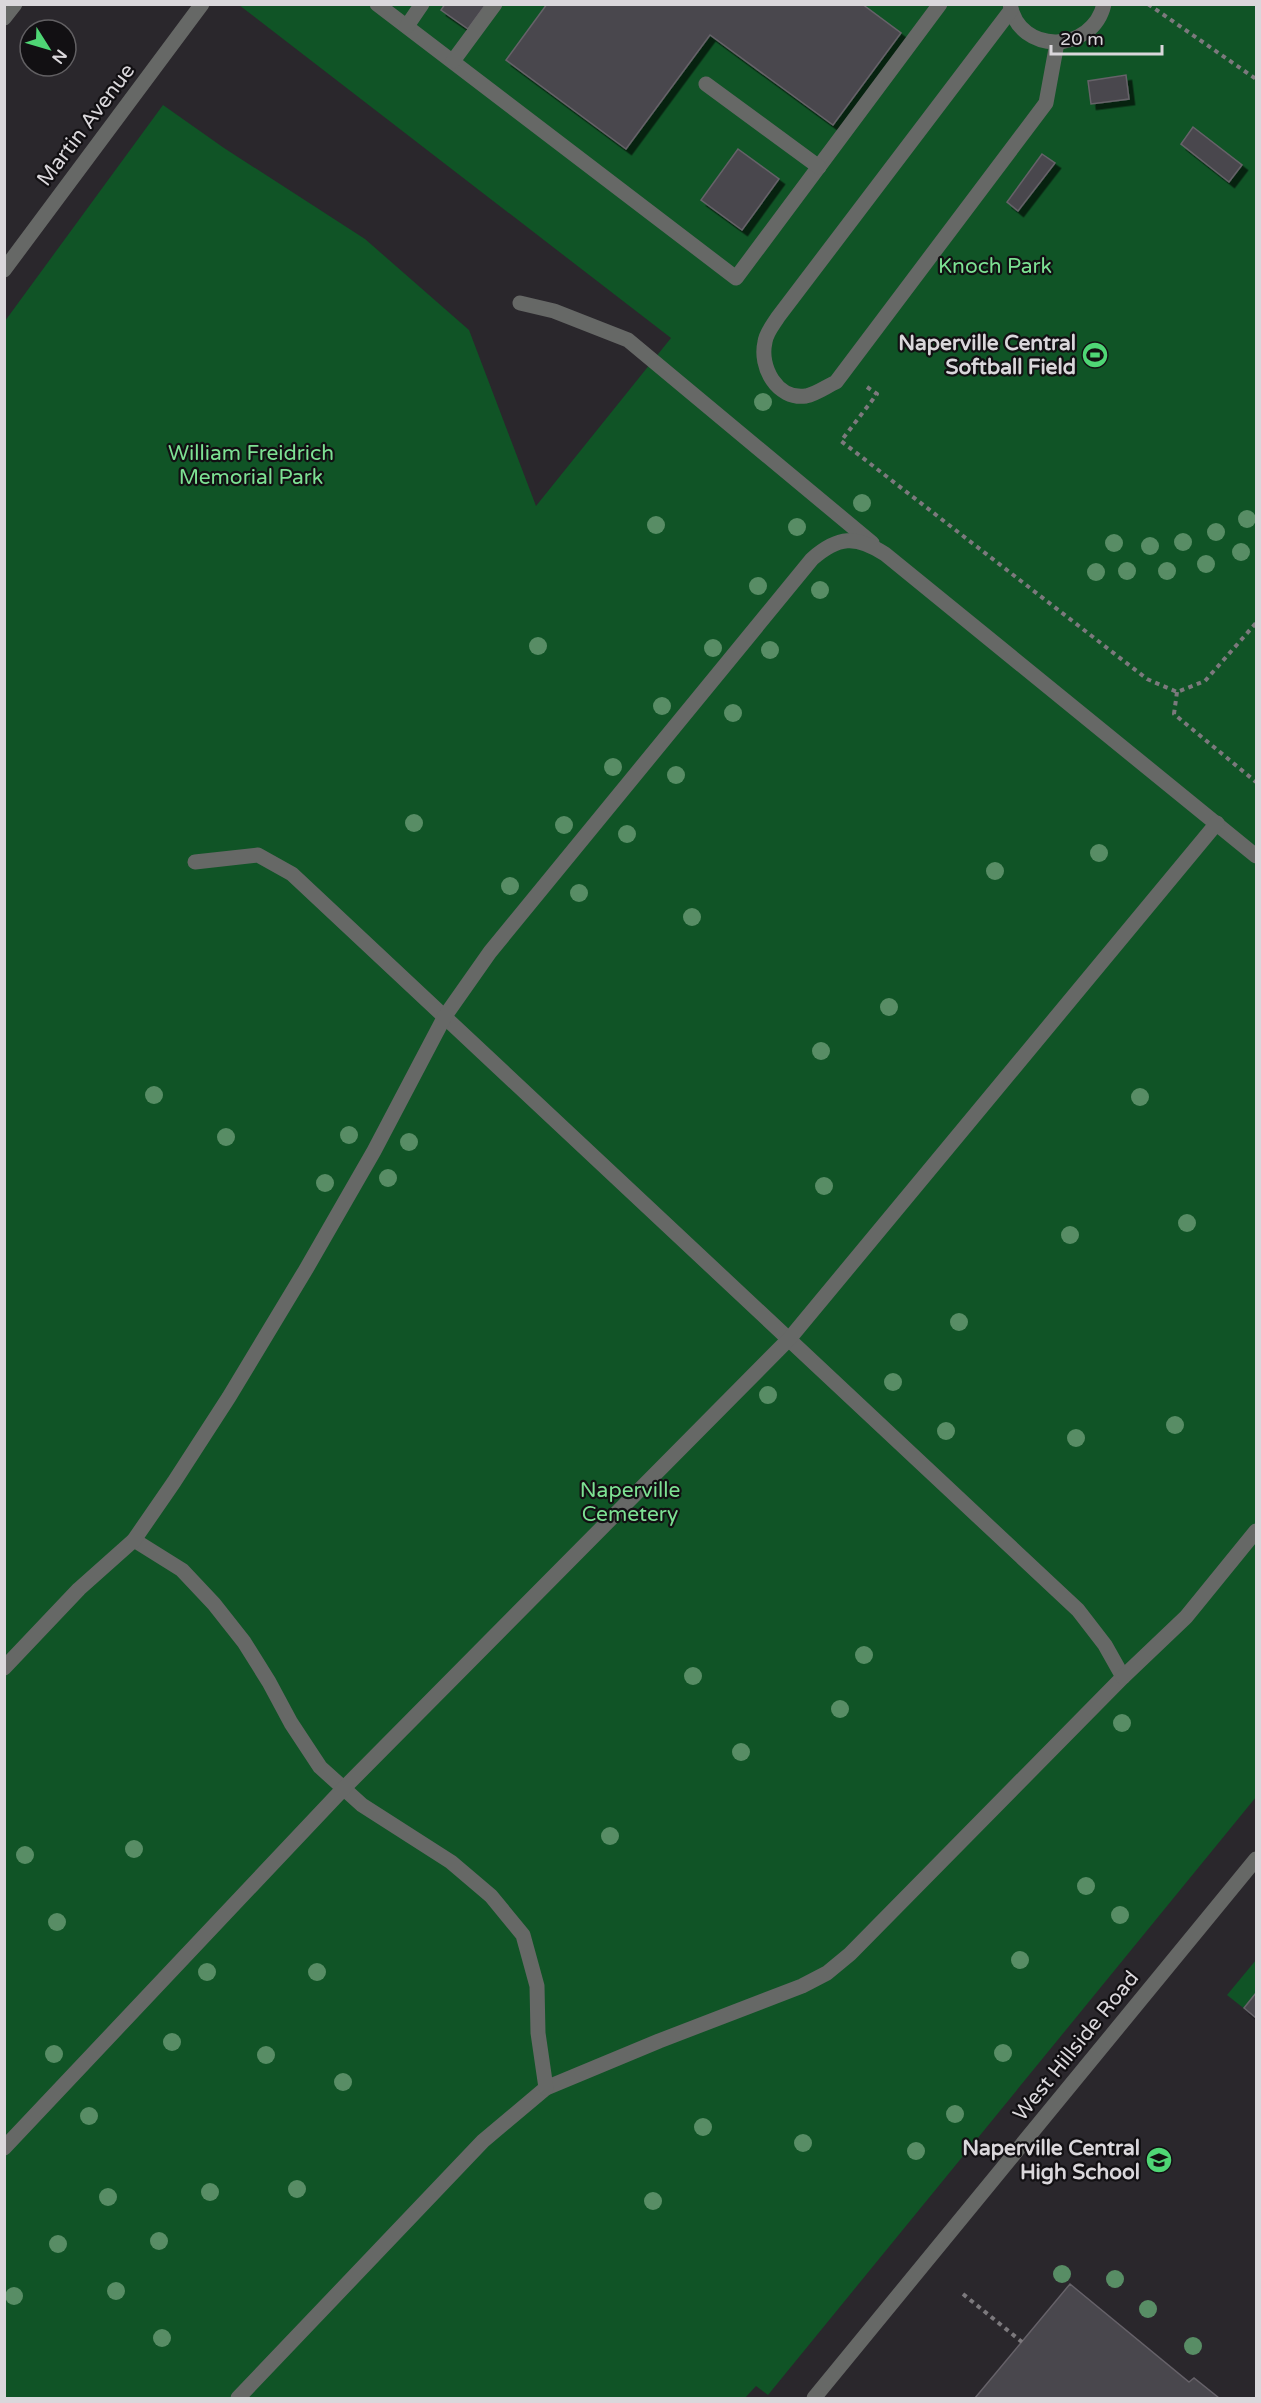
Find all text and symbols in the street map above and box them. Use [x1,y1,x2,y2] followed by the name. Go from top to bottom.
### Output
[18,18,78,78] north arrow
[1051,18,1162,56] scale bar
[1060,28,1104,50] text: 20 m
[47,45,71,68] text: N
[32,59,140,191] street label: Martin Avenue
[938,254,1052,279] park label: Knoch Park
[898,331,1076,380] place label: Naperville Central Softball Field
[1080,340,1110,370] sports icon: Naperville Central Softball Field
[168,441,334,490] park label: William Freidrich Memorial Park
[580,1478,680,1527] park label: Naperville Cemetery
[1008,1966,1144,2126] street label: West Hillside Road
[962,2136,1140,2185] place label: Naperville Central High School
[1144,2145,1174,2175] school or university icon: Naperville Central High School

